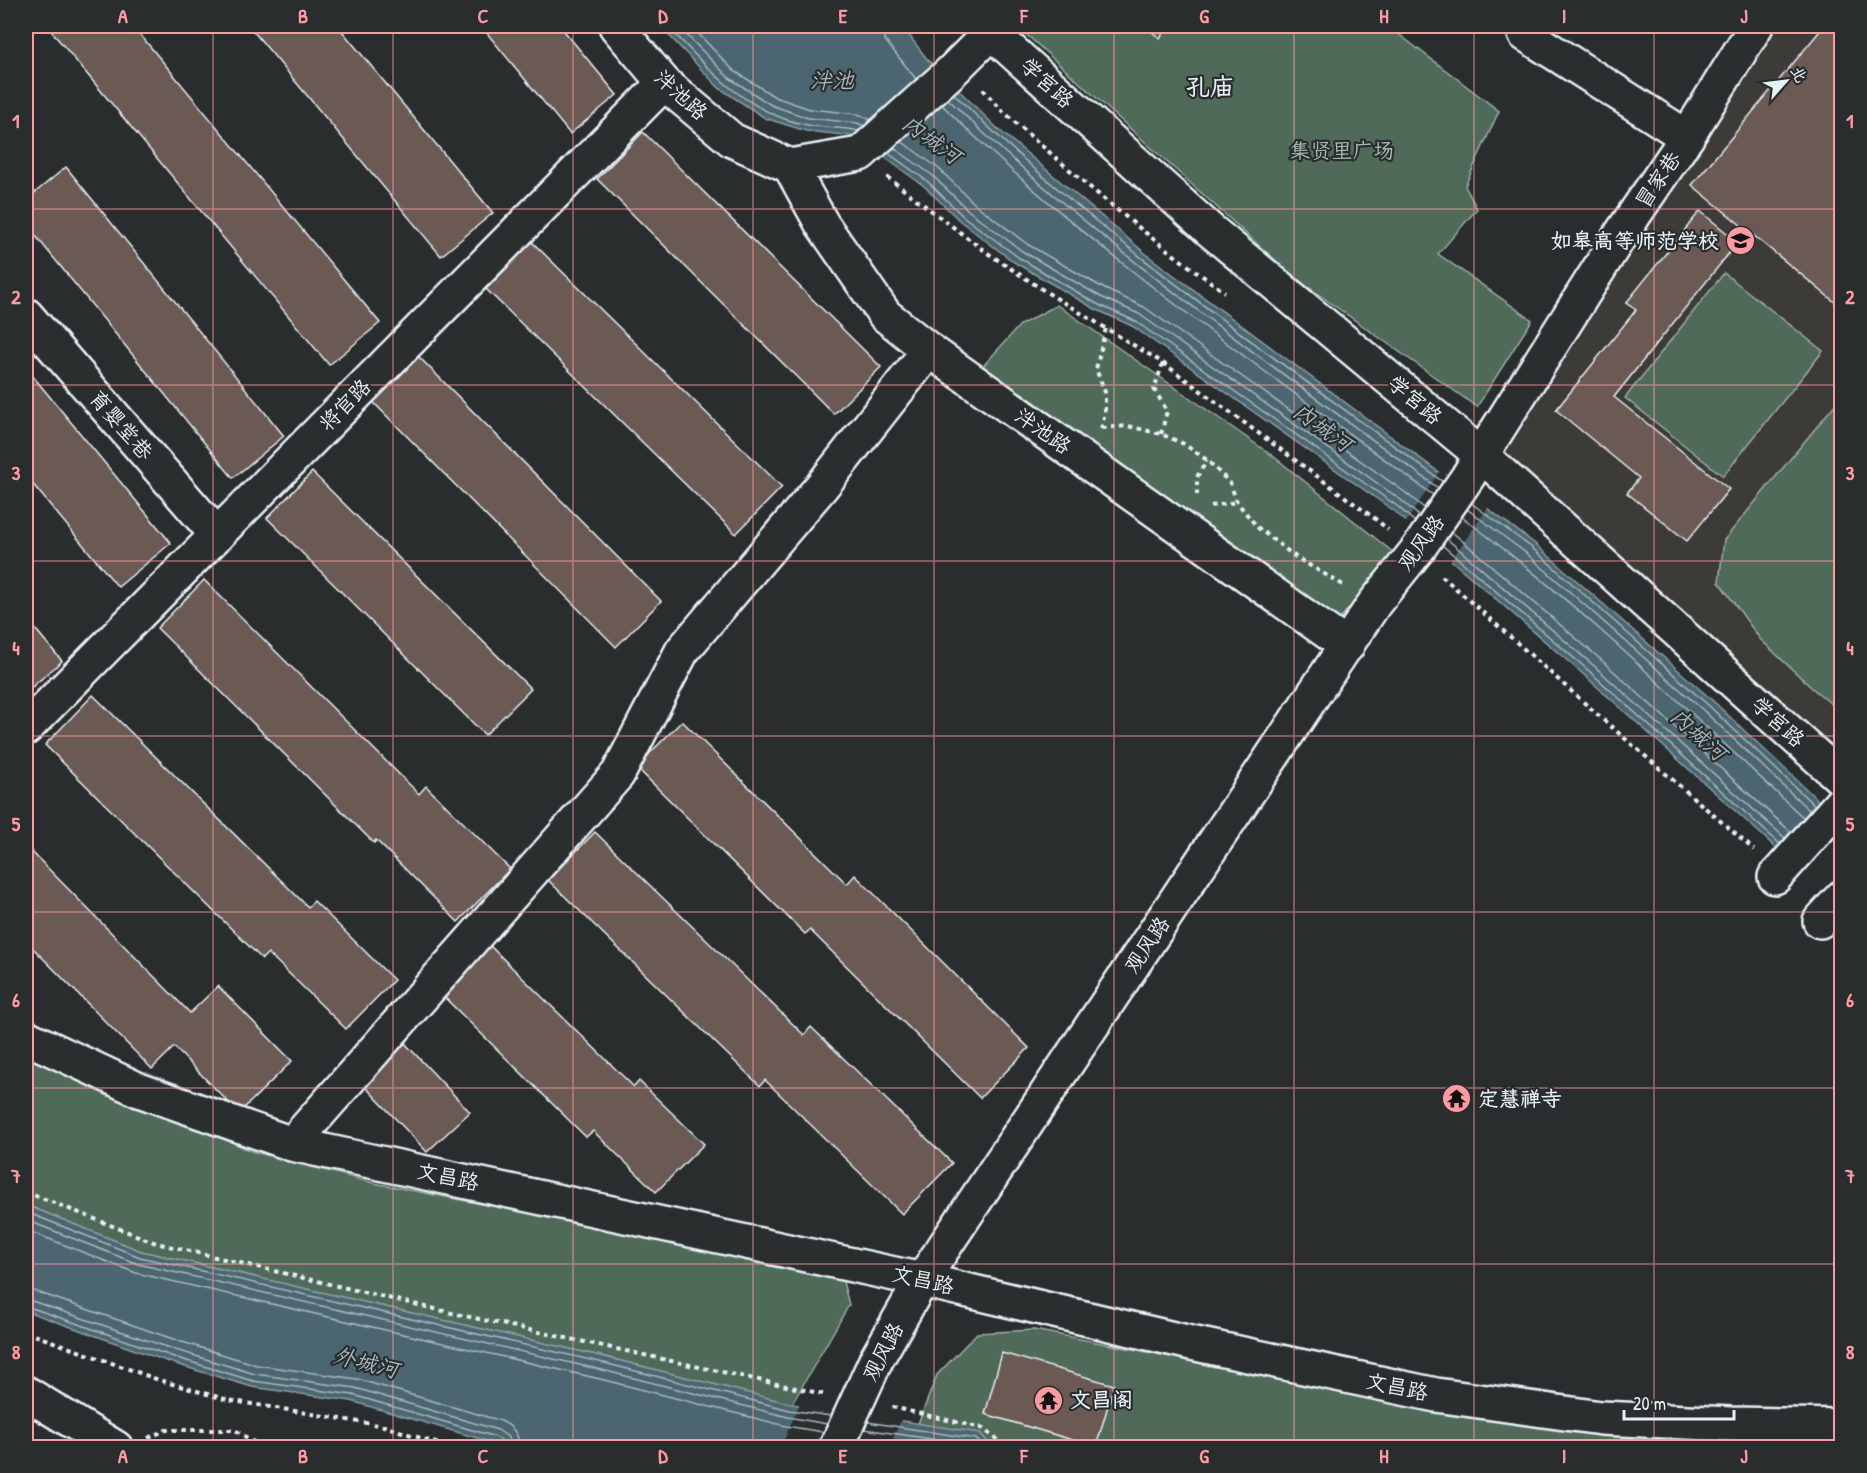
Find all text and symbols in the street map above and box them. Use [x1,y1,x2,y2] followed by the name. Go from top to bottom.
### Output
[118,2,128,29] text: A
[298,2,308,29] text: B
[478,2,489,29] text: C
[658,2,668,29] text: D
[839,2,848,29] text: E
[1019,2,1029,29] text: F
[1199,2,1209,29] text: G
[1379,2,1389,29] text: H
[1562,2,1566,29] text: I
[1740,2,1748,29] text: J
[1014,51,1080,114] street label: 学宫路
[1756,51,1816,111] north arrow
[1786,62,1813,86] text: 北
[648,63,714,126] street label: 泮池路
[810,65,855,95] water label: 泮池
[1186,70,1234,102] district label: 孔庙
[12,107,20,134] text: 1
[896,107,970,172] water label: 内城河
[1846,107,1854,134] text: 1
[1290,136,1395,165] park label: 集贤里广场
[1628,145,1687,214] street label: 冒家巷
[1724,225,1756,257] school or university icon: 如皋高等师范学校
[1551,226,1719,255] place label: 如皋高等师范学校
[11,283,21,310] text: 2
[1845,283,1855,310] text: 2
[1382,368,1449,431] street label: 学宫路
[312,372,377,437] street label: 将官路
[83,383,160,466] street label: 育婴堂巷
[1287,395,1361,460] water label: 内城河
[1009,401,1077,461] street label: 泮池路
[12,459,21,486] text: 3
[1846,459,1855,486] text: 3
[1390,509,1451,577] street label: 观风路
[12,634,20,661] text: 4
[1846,634,1854,661] text: 4
[1745,690,1811,753] street label: 学宫路
[1664,701,1736,769] water label: 内城河
[12,810,21,837] text: 5
[1846,810,1855,837] text: 5
[1117,910,1176,979] street label: 观风路
[12,986,20,1013] text: 6
[1846,986,1854,1013] text: 6
[1441,1083,1473,1115] temple icon: 定慧禅寺
[1478,1084,1562,1113] place label: 定慧禅寺
[414,1156,482,1197] street label: 文昌路
[10,1162,21,1189] text: 7
[1844,1162,1855,1189] text: 7
[889,1258,957,1301] street label: 文昌路
[855,1317,910,1386] street label: 观风路
[12,1338,21,1365] text: 8
[1846,1338,1855,1365] text: 8
[330,1339,405,1385] water label: 外城河
[1363,1366,1431,1407] street label: 文昌路
[1624,1383,1734,1421] scale bar
[1033,1384,1065,1416] temple icon: 文昌阁
[1070,1385,1133,1414] place label: 文昌阁
[1633,1391,1666,1416] text: 20 m
[118,1442,128,1469] text: A
[298,1442,308,1469] text: B
[478,1442,489,1469] text: C
[658,1442,668,1469] text: D
[839,1442,848,1469] text: E
[1019,1442,1029,1469] text: F
[1199,1442,1209,1469] text: G
[1379,1442,1389,1469] text: H
[1562,1442,1566,1469] text: I
[1740,1442,1748,1469] text: J

